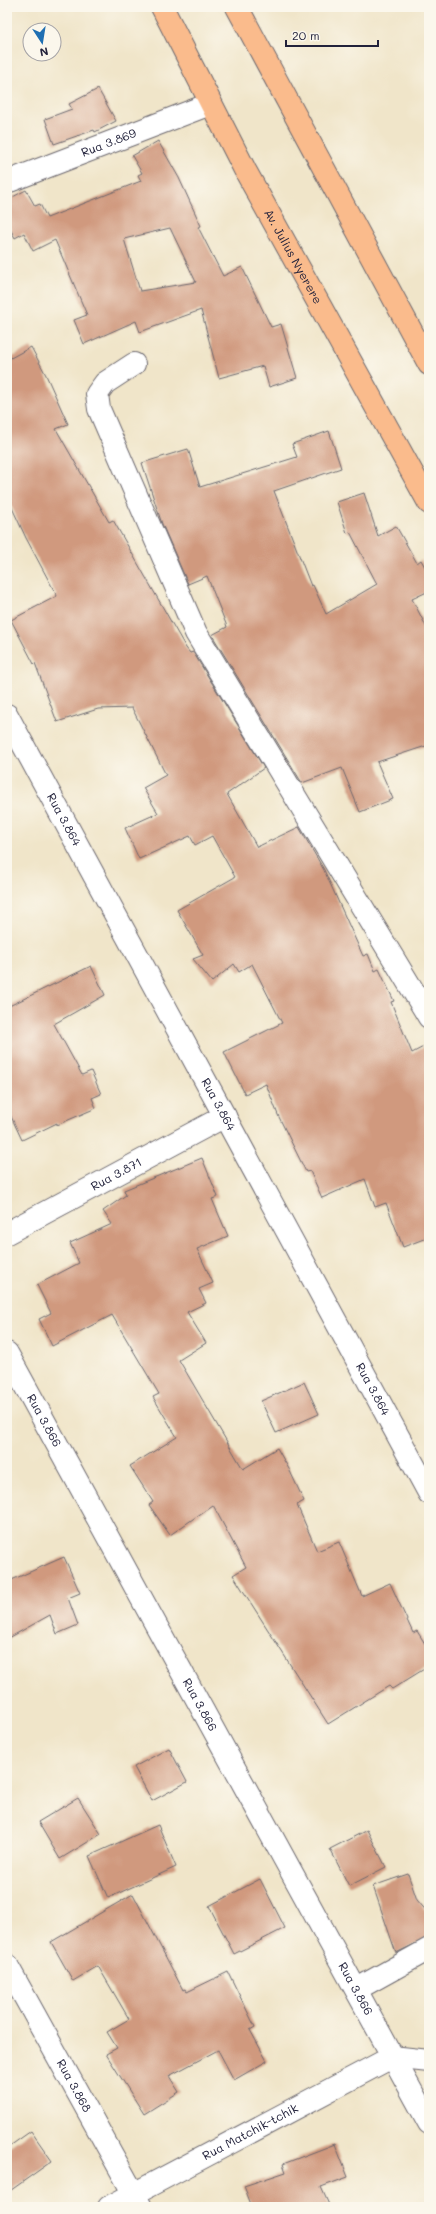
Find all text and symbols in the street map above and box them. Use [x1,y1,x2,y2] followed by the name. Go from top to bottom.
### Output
[22,22,62,62] north arrow
[286,22,378,48] scale bar
[292,27,320,43] text: 20 m
[39,44,50,60] text: N
[79,124,138,160] street label: Rua 3.869
[261,206,326,306] street label: Av. Julius Nyerere
[44,790,85,848] street label: Rua 3.864
[198,1075,240,1133] street label: Rua 3.864
[88,1153,144,1194] street label: Rua 3.871
[353,1360,394,1418] street label: Rua 3.864
[24,1391,66,1449] street label: Rua 3.866
[180,1675,222,1733] street label: Rua 3.866
[335,1959,377,2018] street label: Rua 3.866
[54,2056,96,2114] street label: Rua 3.868
[199,2099,301,2163] street label: Rua Matchik-tchik

